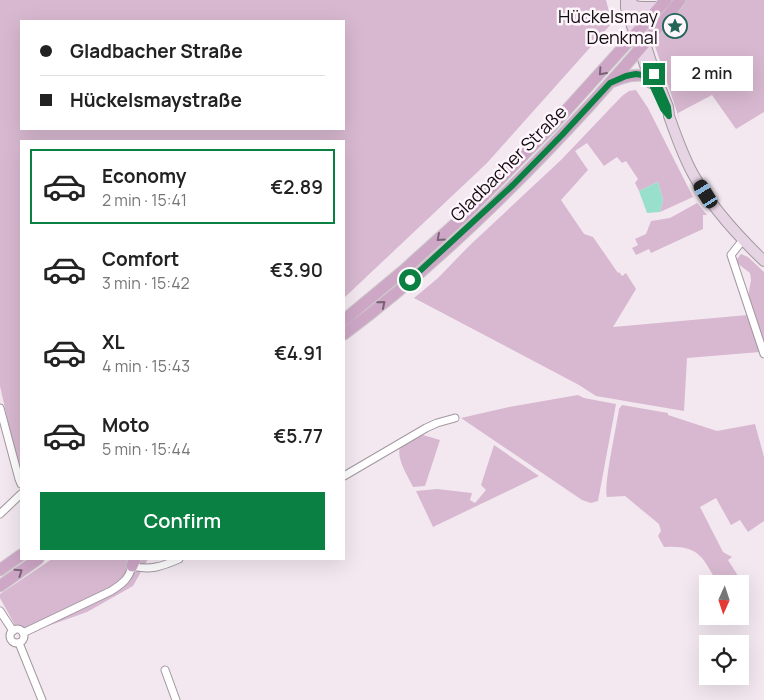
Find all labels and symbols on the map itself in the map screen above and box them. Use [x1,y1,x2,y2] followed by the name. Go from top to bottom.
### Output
[558,4,658,49] place label: Hückelsmay Denkmal
[662,13,688,39] place icon: Hückelsmay Denkmal
[672,56,754,92] callout: 2 min
[643,63,665,85] route end
[599,66,608,75] one-way arrow
[445,100,571,226] street label: Gladbacher Straße
[691,177,720,211] car
[437,232,446,241] one-way arrow
[399,269,421,291] route start
[376,300,385,309] one-way arrow
[13,569,23,578] one-way arrow
[699,575,749,625] north arrow

